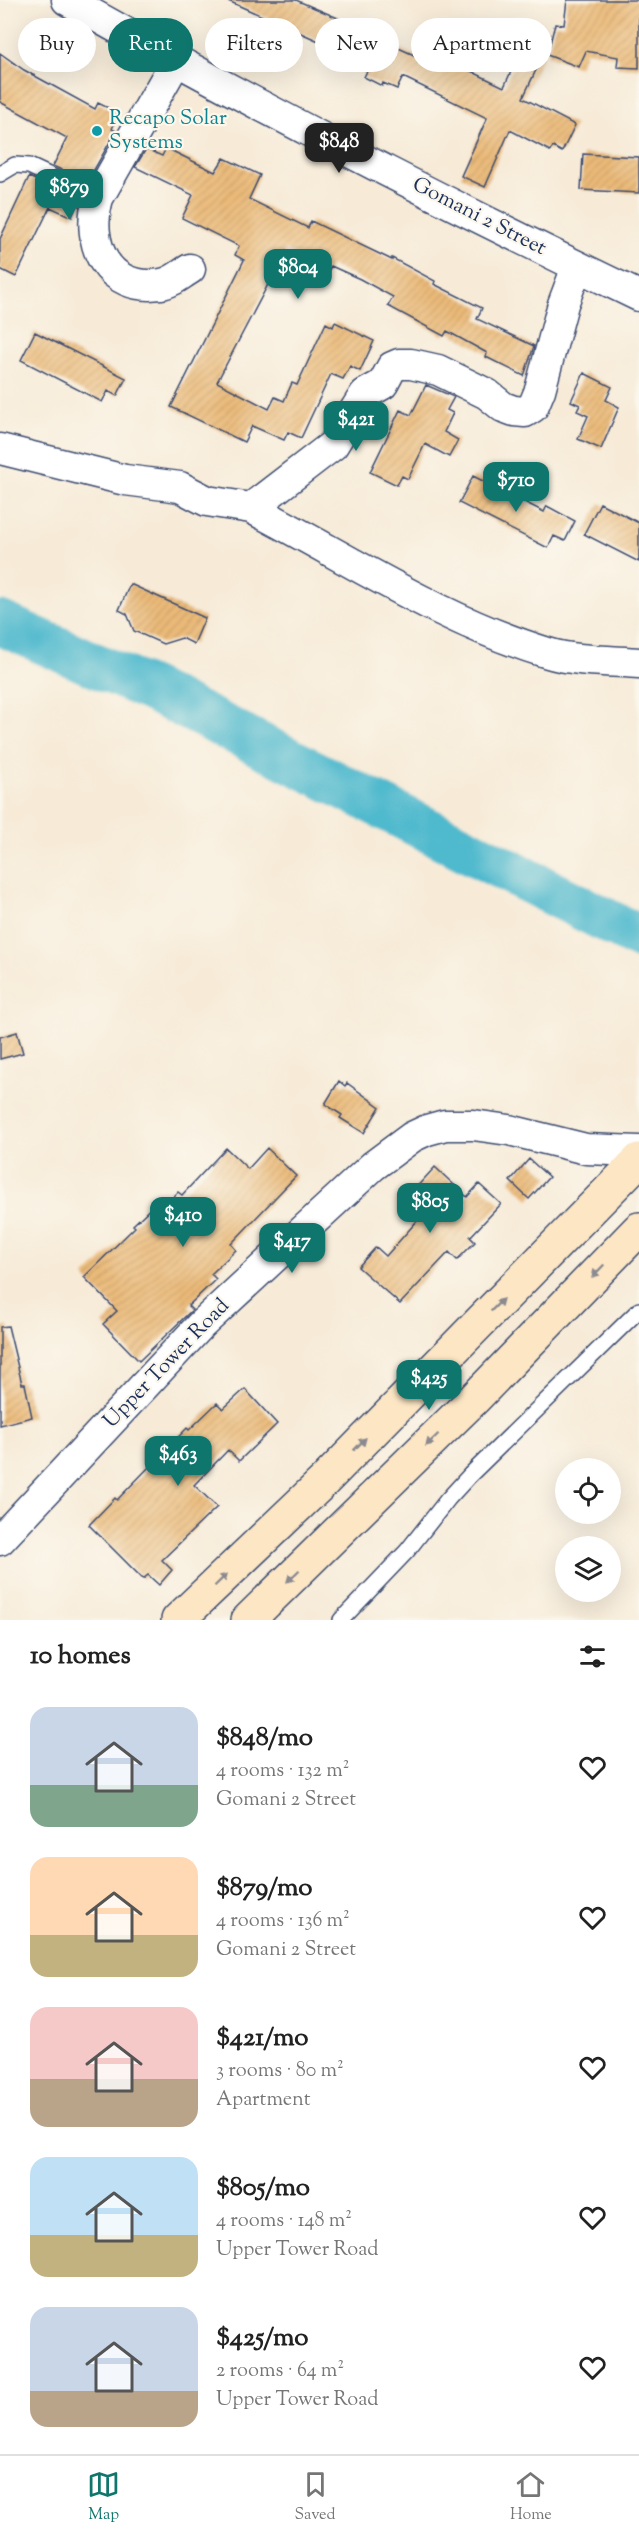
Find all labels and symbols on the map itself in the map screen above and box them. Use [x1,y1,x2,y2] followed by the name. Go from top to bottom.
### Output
[109,104,227,158] place label: Recapo Solar Systems
[303,123,375,174] pin: $848
[90,124,104,138] marker: Recapo Solar Systems
[33,169,105,220] pin: $879
[407,170,551,264] street label: Gomani 2 Street
[262,249,334,300] pin: $804
[320,401,392,452] pin: $421
[480,462,552,513] pin: $710
[394,1183,466,1234] pin: $805
[147,1197,219,1248] pin: $410
[256,1223,328,1274] pin: $417
[592,1263,606,1277] one-way arrow
[97,1292,237,1436] street label: Upper Tower Road
[490,1298,504,1312] one-way arrow
[393,1360,465,1411] pin: $425
[426,1432,440,1446] one-way arrow
[142,1436,214,1487] pin: $463
[353,1437,367,1451] one-way arrow
[285,1569,300,1583] one-way arrow
[213,1573,227,1587] one-way arrow

